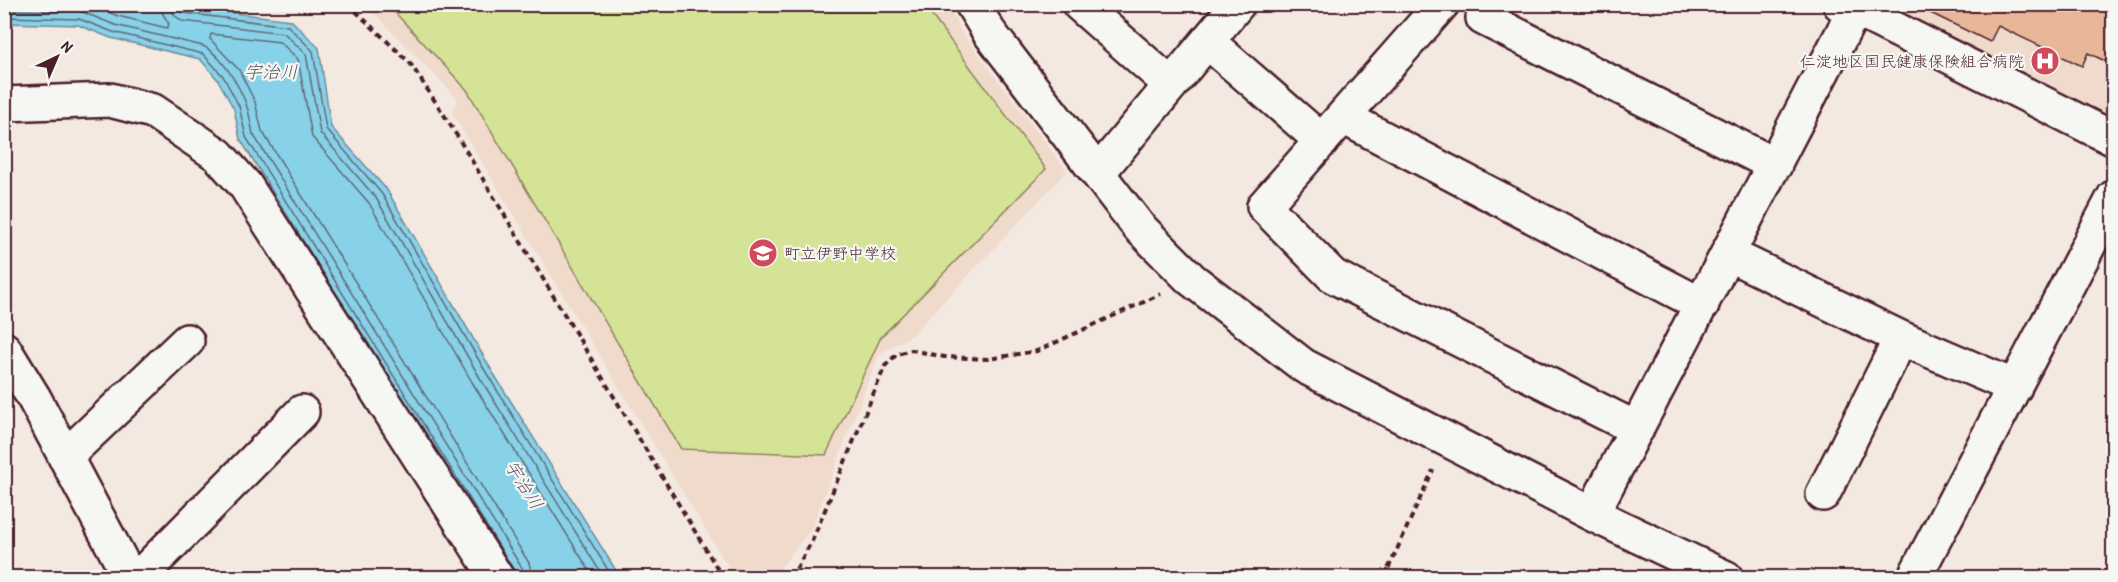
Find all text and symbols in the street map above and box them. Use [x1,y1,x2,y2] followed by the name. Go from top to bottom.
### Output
[27,27,87,87] north arrow
[57,35,78,57] text: N
[2029,45,2061,77] hospital icon: 仁淀地区国民健康保険組合病院
[1800,50,2024,72] place label: 仁淀地区国民健康保険組合病院
[244,59,298,84] water label: 宇治川
[747,237,779,269] school or university icon: 町立伊野中学校
[784,242,896,264] place label: 町立伊野中学校
[500,455,549,514] water label: 宇治川

